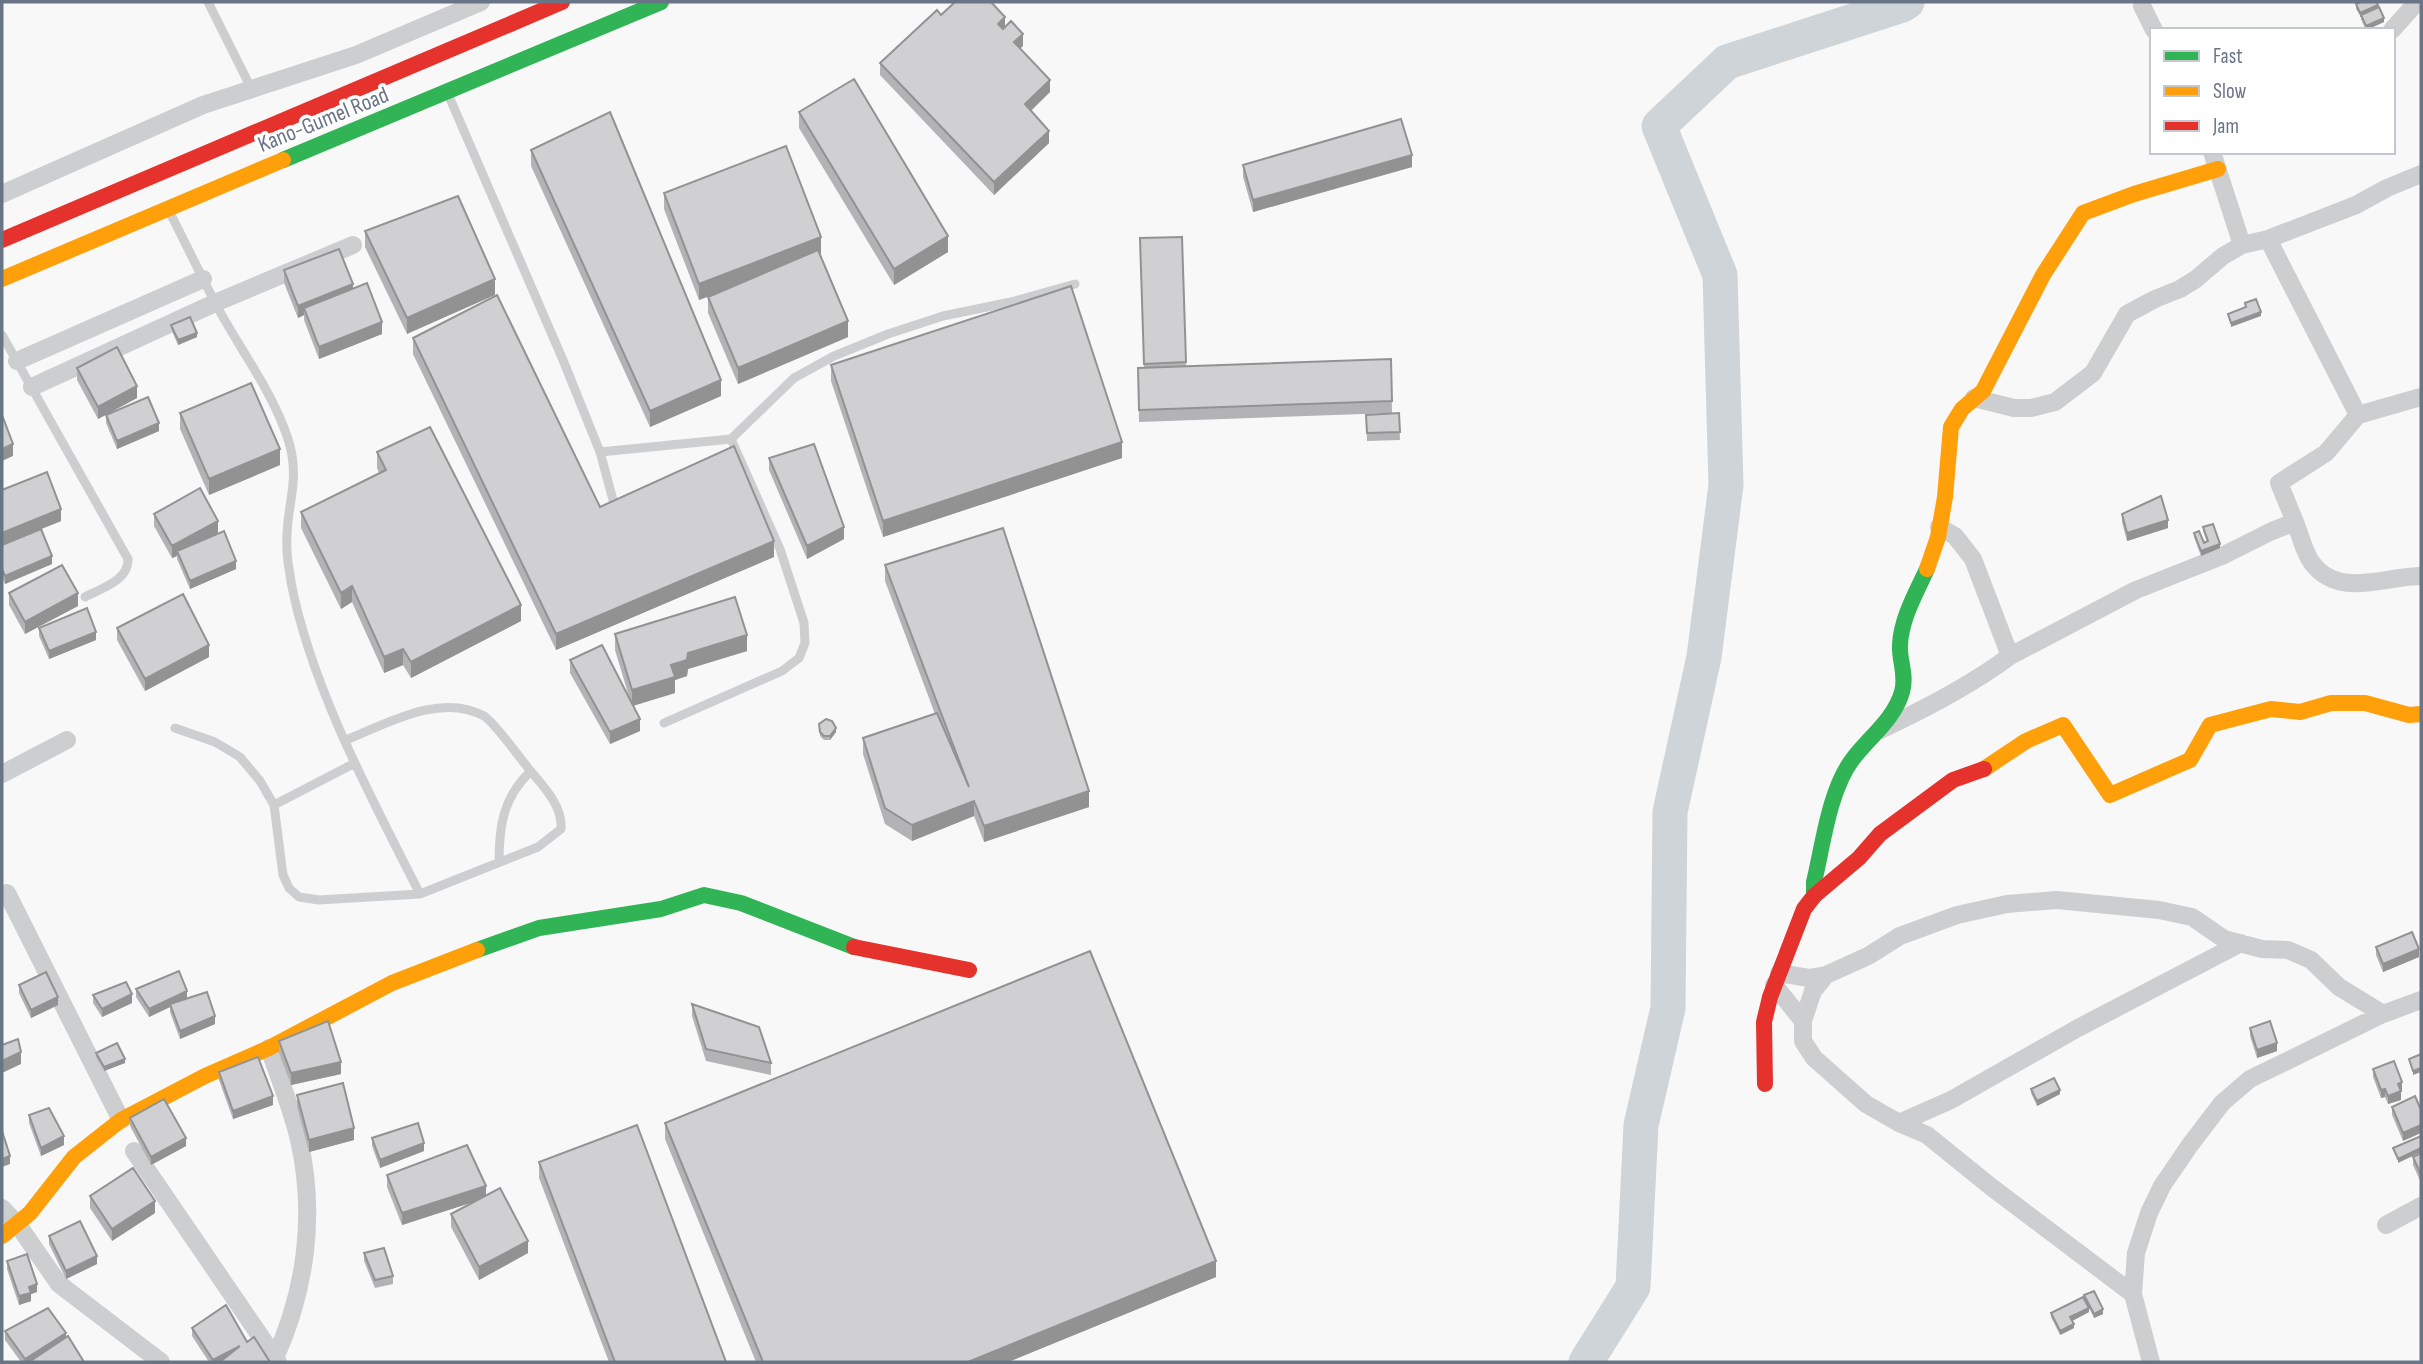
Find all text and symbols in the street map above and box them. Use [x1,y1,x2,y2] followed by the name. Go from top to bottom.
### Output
[2150,28,2395,154] legend
[2213,44,2243,69] text: Fast
[2213,79,2247,104] text: Slow
[254,81,393,159] street label: Kano-Gumel Road
[2212,114,2239,139] text: Jam

